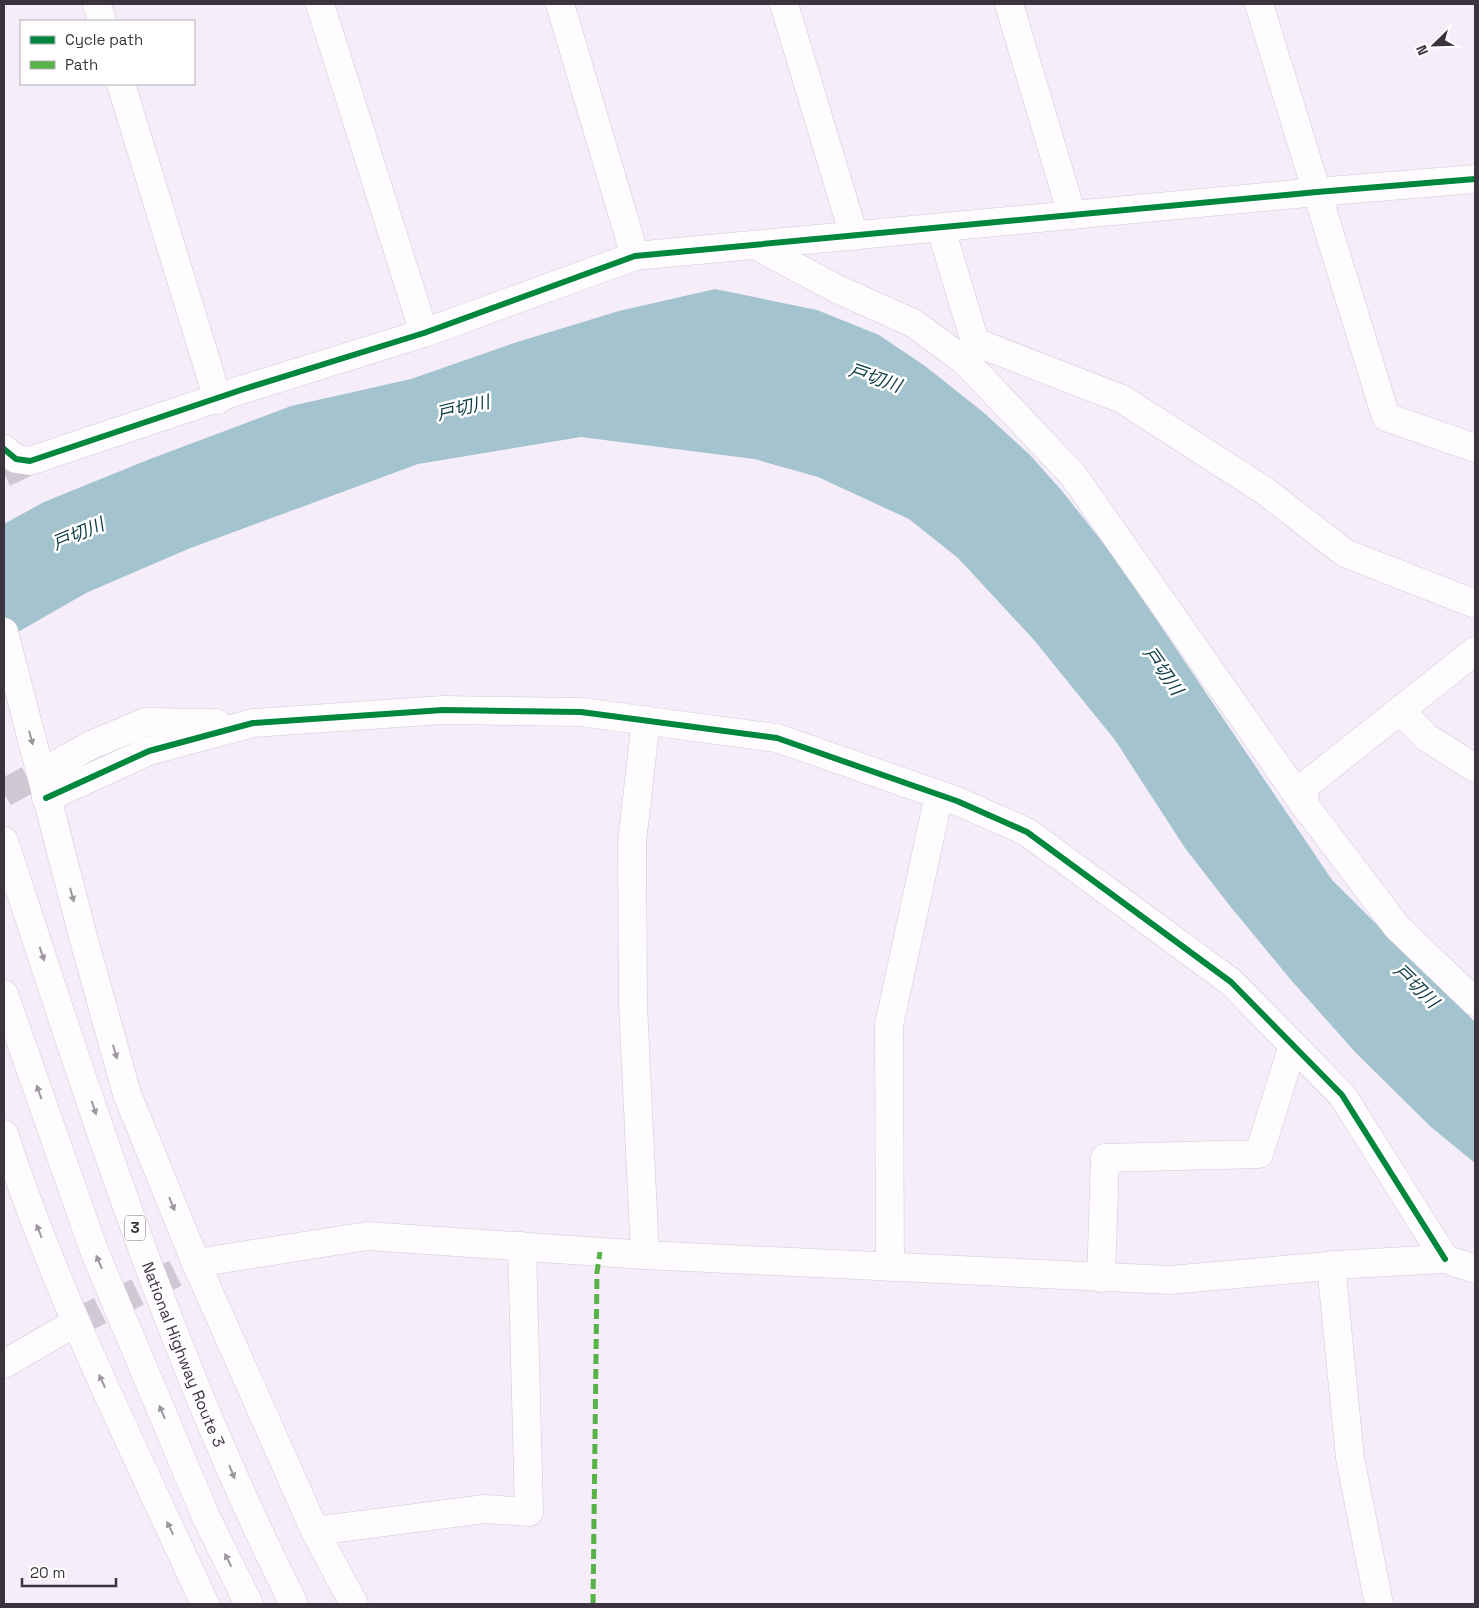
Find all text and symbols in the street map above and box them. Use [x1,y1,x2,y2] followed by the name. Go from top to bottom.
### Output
[20,20,195,85] legend
[1409,20,1459,70] north arrow
[65,30,143,49] text: Cycle path
[1412,42,1432,58] text: N
[65,55,98,74] text: Path
[846,358,906,398] water label: 戸切川
[434,389,494,425] water label: 戸切川
[48,512,109,555] water label: 戸切川
[1139,642,1189,701] water label: 戸切川
[27,731,35,746] one-way arrow
[68,888,76,903] one-way arrow
[38,947,46,962] one-way arrow
[1389,959,1445,1014] water label: 戸切川
[112,1045,120,1060] one-way arrow
[35,1085,42,1100] one-way arrow
[90,1101,98,1116] one-way arrow
[169,1197,177,1211] one-way arrow
[125,1216,145,1240] road number: 3
[35,1223,43,1238] one-way arrow
[95,1255,103,1269] one-way arrow
[137,1259,230,1450] street label: National Highway Route 3
[98,1373,106,1388] one-way arrow
[158,1405,166,1419] one-way arrow
[229,1465,237,1479] one-way arrow
[166,1521,174,1535] one-way arrow
[223,1553,232,1568] one-way arrow
[22,1556,116,1588] scale bar
[30,1563,65,1582] text: 20 m

